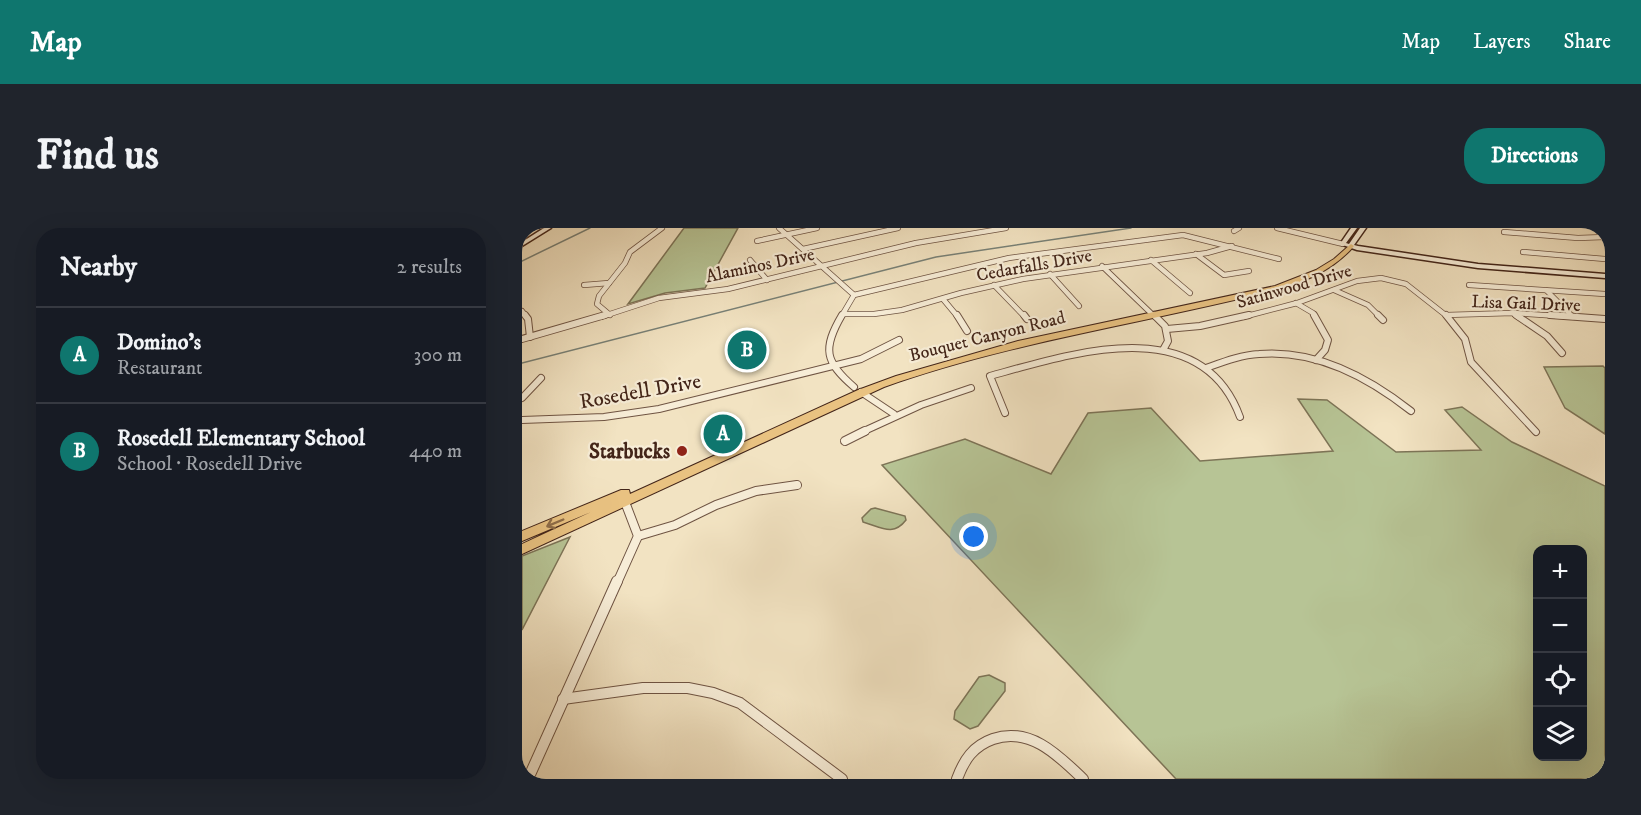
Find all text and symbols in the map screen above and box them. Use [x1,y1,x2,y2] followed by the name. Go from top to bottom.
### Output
[30,25,82,60] text: Map
[1401,29,1440,55] text: Map
[1473,29,1531,55] text: Layers
[1564,29,1611,55] text: Share
[1464,128,1605,184] button: Directions
[36,130,159,182] text: Find us
[704,244,817,288] street label: Alaminos Drive
[975,245,1094,287] street label: Cedarfalls Drive
[60,251,137,284] text: Nearby
[397,255,462,280] text: 2 results
[1234,260,1354,314] street label: Satinwood Drive
[1471,291,1581,317] street label: Lisa Gail Drive
[907,307,1068,367] street label: Bouquet Canyon Road
[728,328,766,372] pin: B
[117,329,201,356] text: Domino's
[73,343,86,368] text: A
[414,343,462,368] text: 300 m
[117,356,202,381] text: Restaurant
[577,368,703,415] street label: Rosedell Drive
[704,412,742,456] pin: A
[117,425,365,452] text: Rosedell Elementary School
[73,439,86,464] text: B
[409,439,462,464] text: 440 m
[589,439,670,465] place label: Starbucks
[675,444,689,458] marker: Starbucks
[117,452,302,477] text: School · Rosedell Drive
[546,518,564,529] one-way arrow
[959,522,988,551] your location
[1533,545,1587,761] map controls
[1533,545,1587,599] button: +
[1533,599,1587,653] button: −
[1533,653,1587,707] button: locate
[1533,707,1587,761] button: layers

